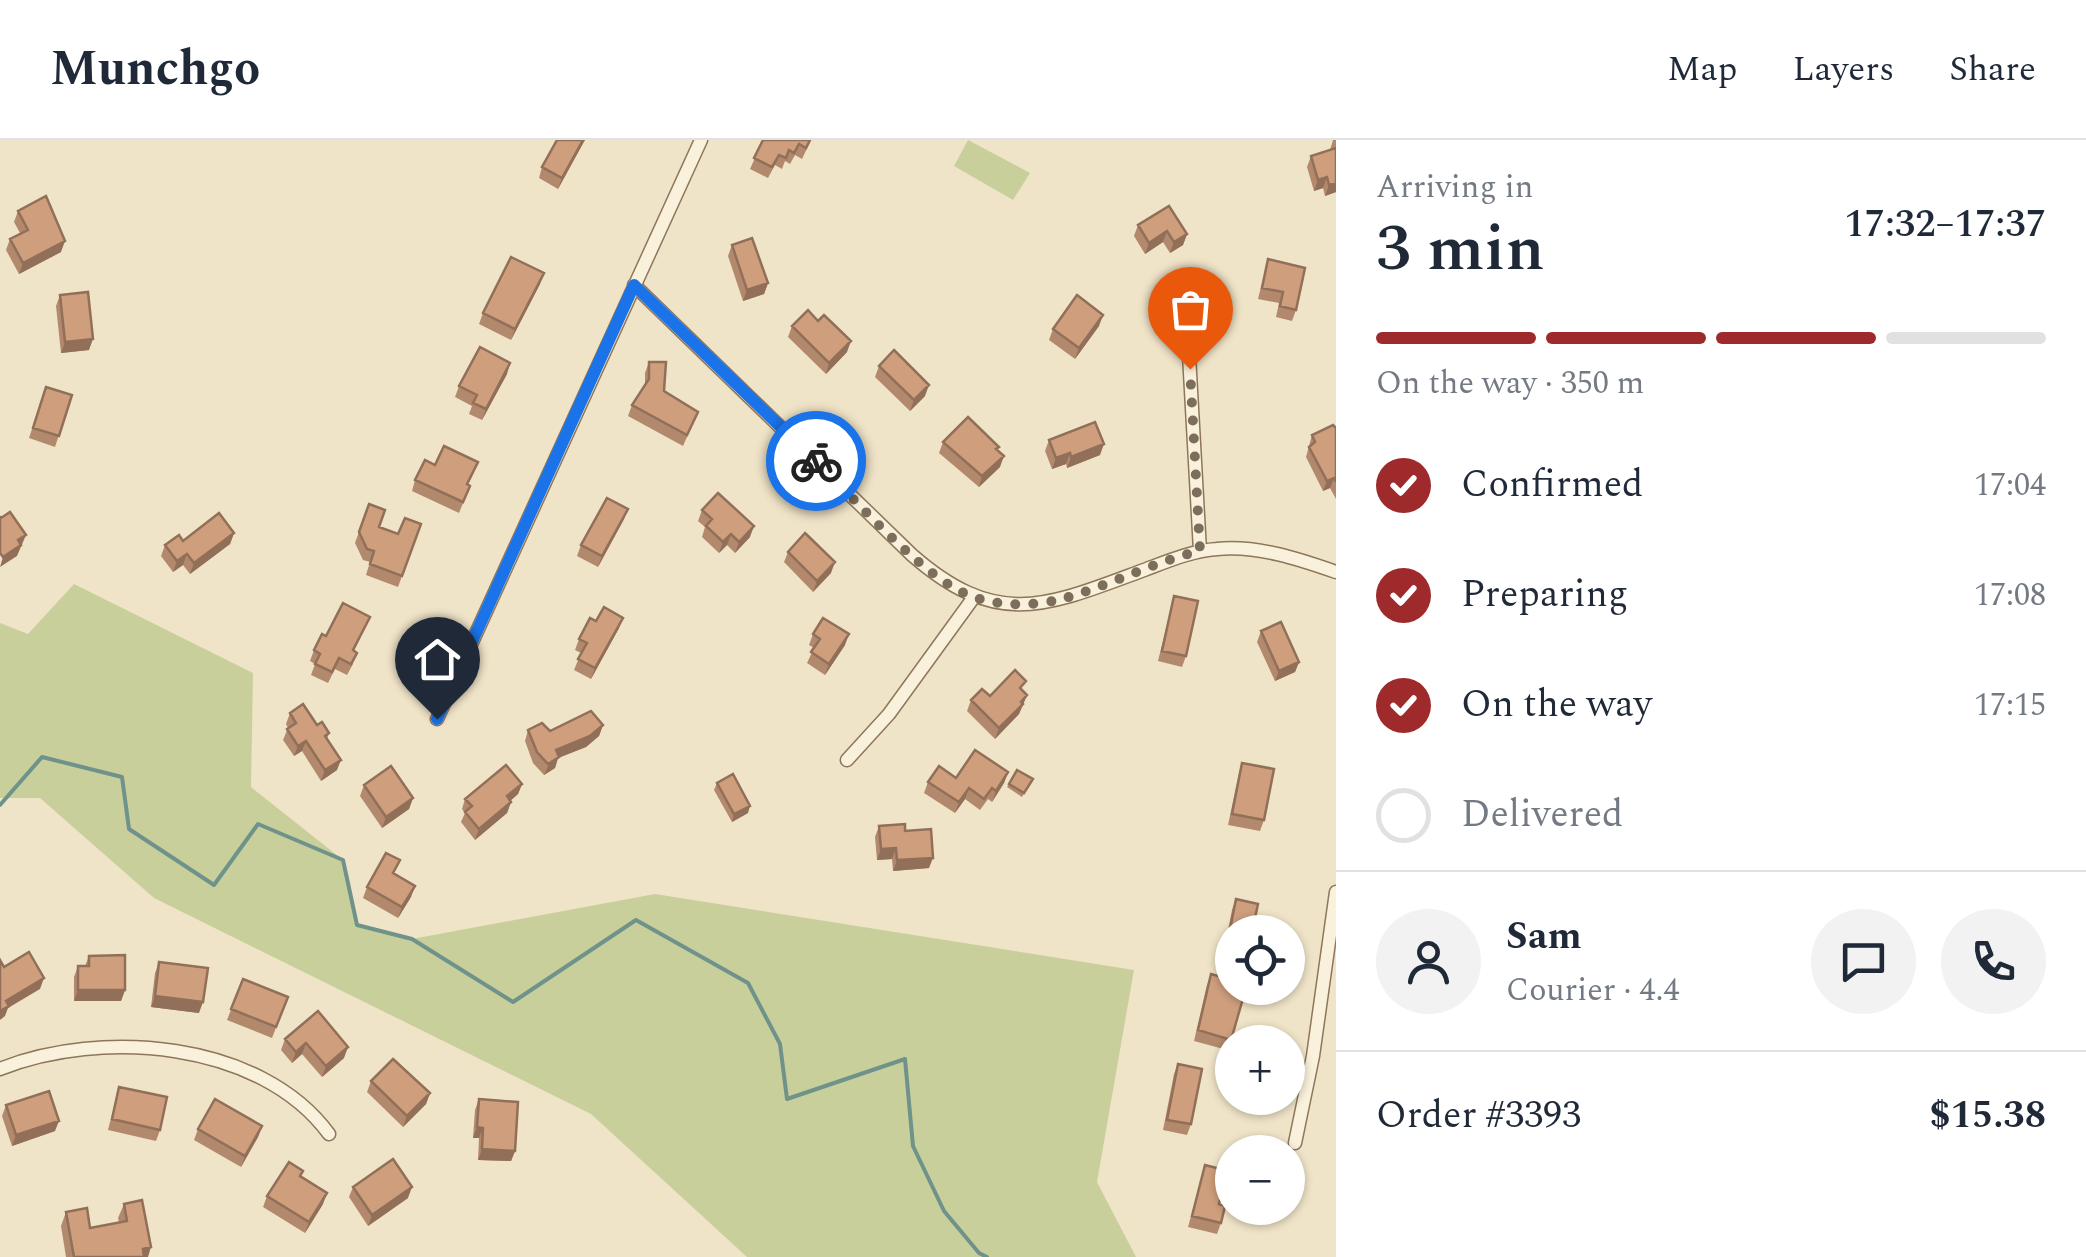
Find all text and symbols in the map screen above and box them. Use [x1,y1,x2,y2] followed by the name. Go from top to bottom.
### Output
[50,33,260,106] text: Munchgo
[1667,43,1737,96] text: Map
[1792,43,1894,96] text: Layers
[1949,43,2036,96] text: Share
[1376,163,1533,212] text: Arriving in
[1844,196,2046,254] text: 17:32–17:37
[1376,200,1545,299] text: 3 min
[1148,267,1233,370] pin
[1163,282,1218,337] icon: bag
[1376,359,1644,408] text: On the way · 350 m
[766,411,866,511] courier
[789,434,844,489] icon: bike
[1461,456,1643,514] text: Confirmed
[1376,458,1431,513] icon: check
[1974,461,2046,510] text: 17:04
[1461,566,1628,624] text: Preparing
[1376,568,1431,623] icon: check
[1974,571,2046,620] text: 17:08
[395,617,480,720] pin
[410,632,465,687] icon: home
[1461,676,1652,734] text: On the way
[1376,678,1431,733] icon: check
[1974,681,2046,730] text: 17:15
[1461,786,1623,844] text: Delivered
[1506,908,1582,966] text: Sam
[1376,909,1481,1014] button: person
[1811,909,1916,1014] button: chat
[1941,909,2046,1014] button: phone
[1215,915,1305,1225] map controls
[1215,915,1305,1005] button: locate
[1506,966,1679,1015] text: Courier · 4.4
[1215,1025,1305,1115] button: +
[1376,1087,1581,1145] text: Order #3393
[1929,1087,2046,1145] text: $15.38
[1215,1135,1305,1225] button: −

